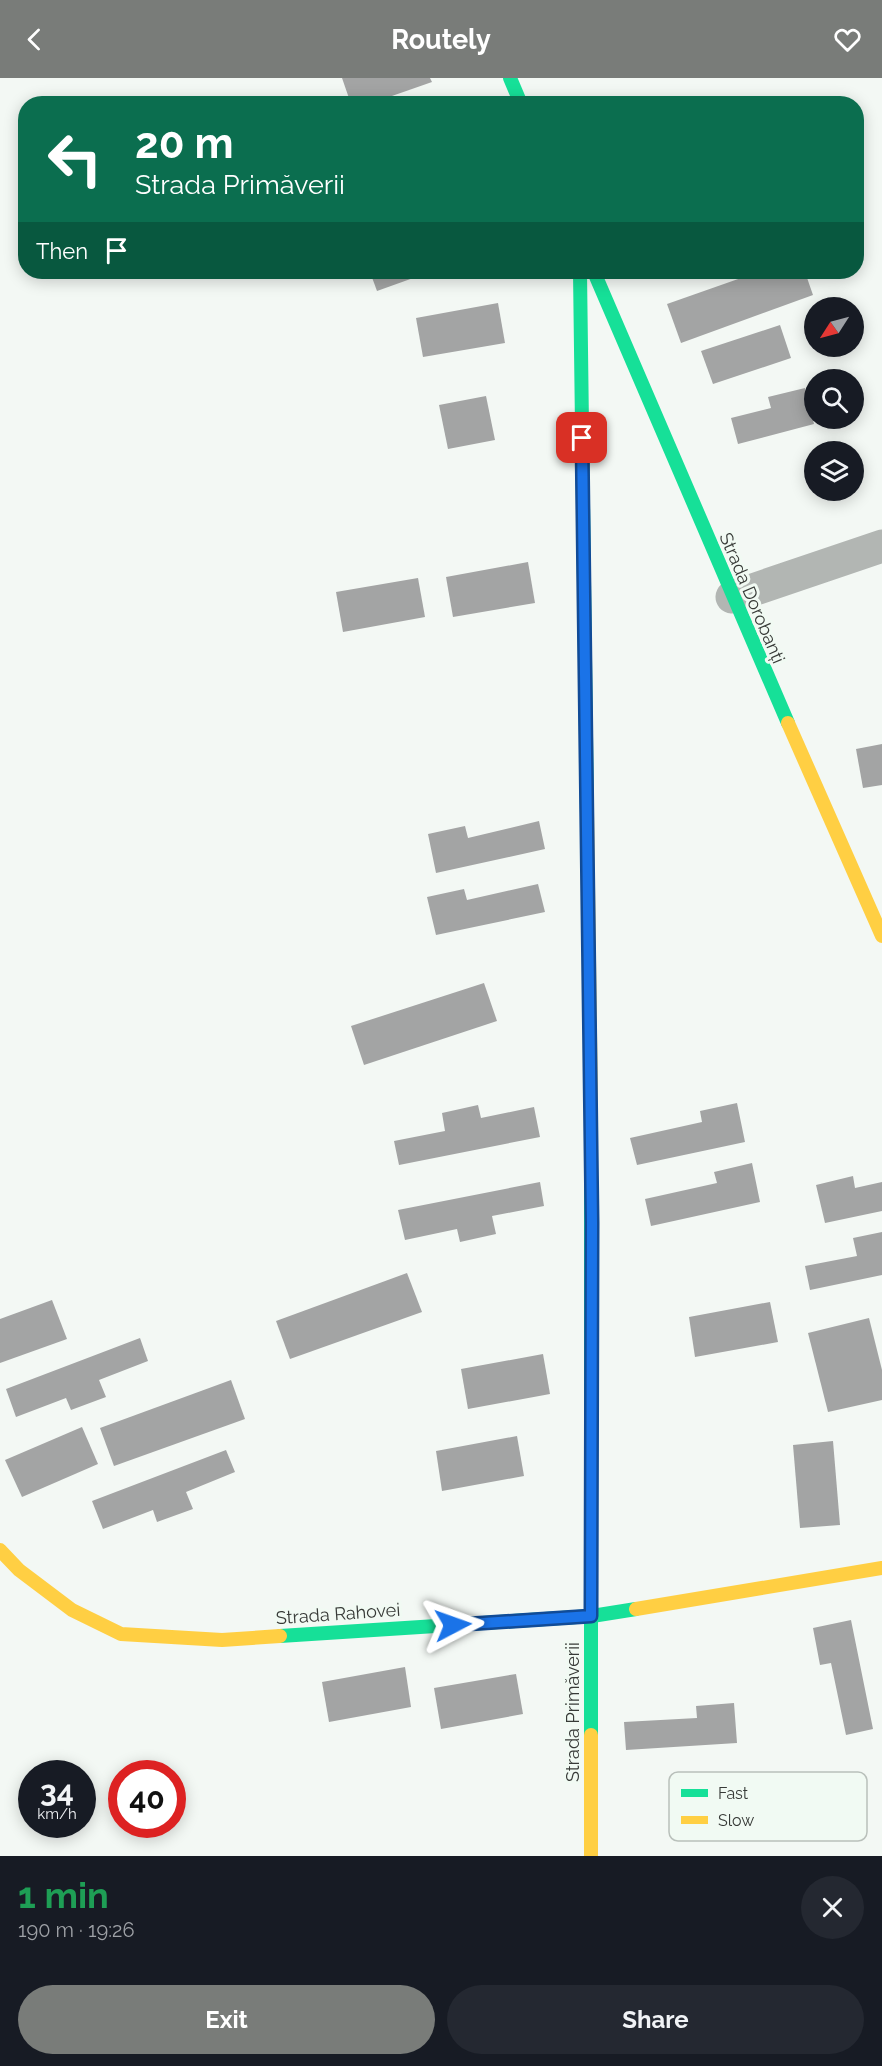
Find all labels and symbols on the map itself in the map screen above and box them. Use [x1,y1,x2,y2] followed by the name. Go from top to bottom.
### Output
[804,297,864,357] north arrow
[556,412,607,463] pin
[715,529,789,666] street label: Strada Dorobanți
[421,1593,485,1657] position arrow
[275,1599,401,1628] street label: Strada Rahovei
[562,1642,583,1782] street label: Strada Primăverii
[108,1760,186,1838] speed limit sign: 40
[669,1772,867,1841] legend
[718,1784,749,1803] text: Fast
[718,1811,754,1830] text: Slow

